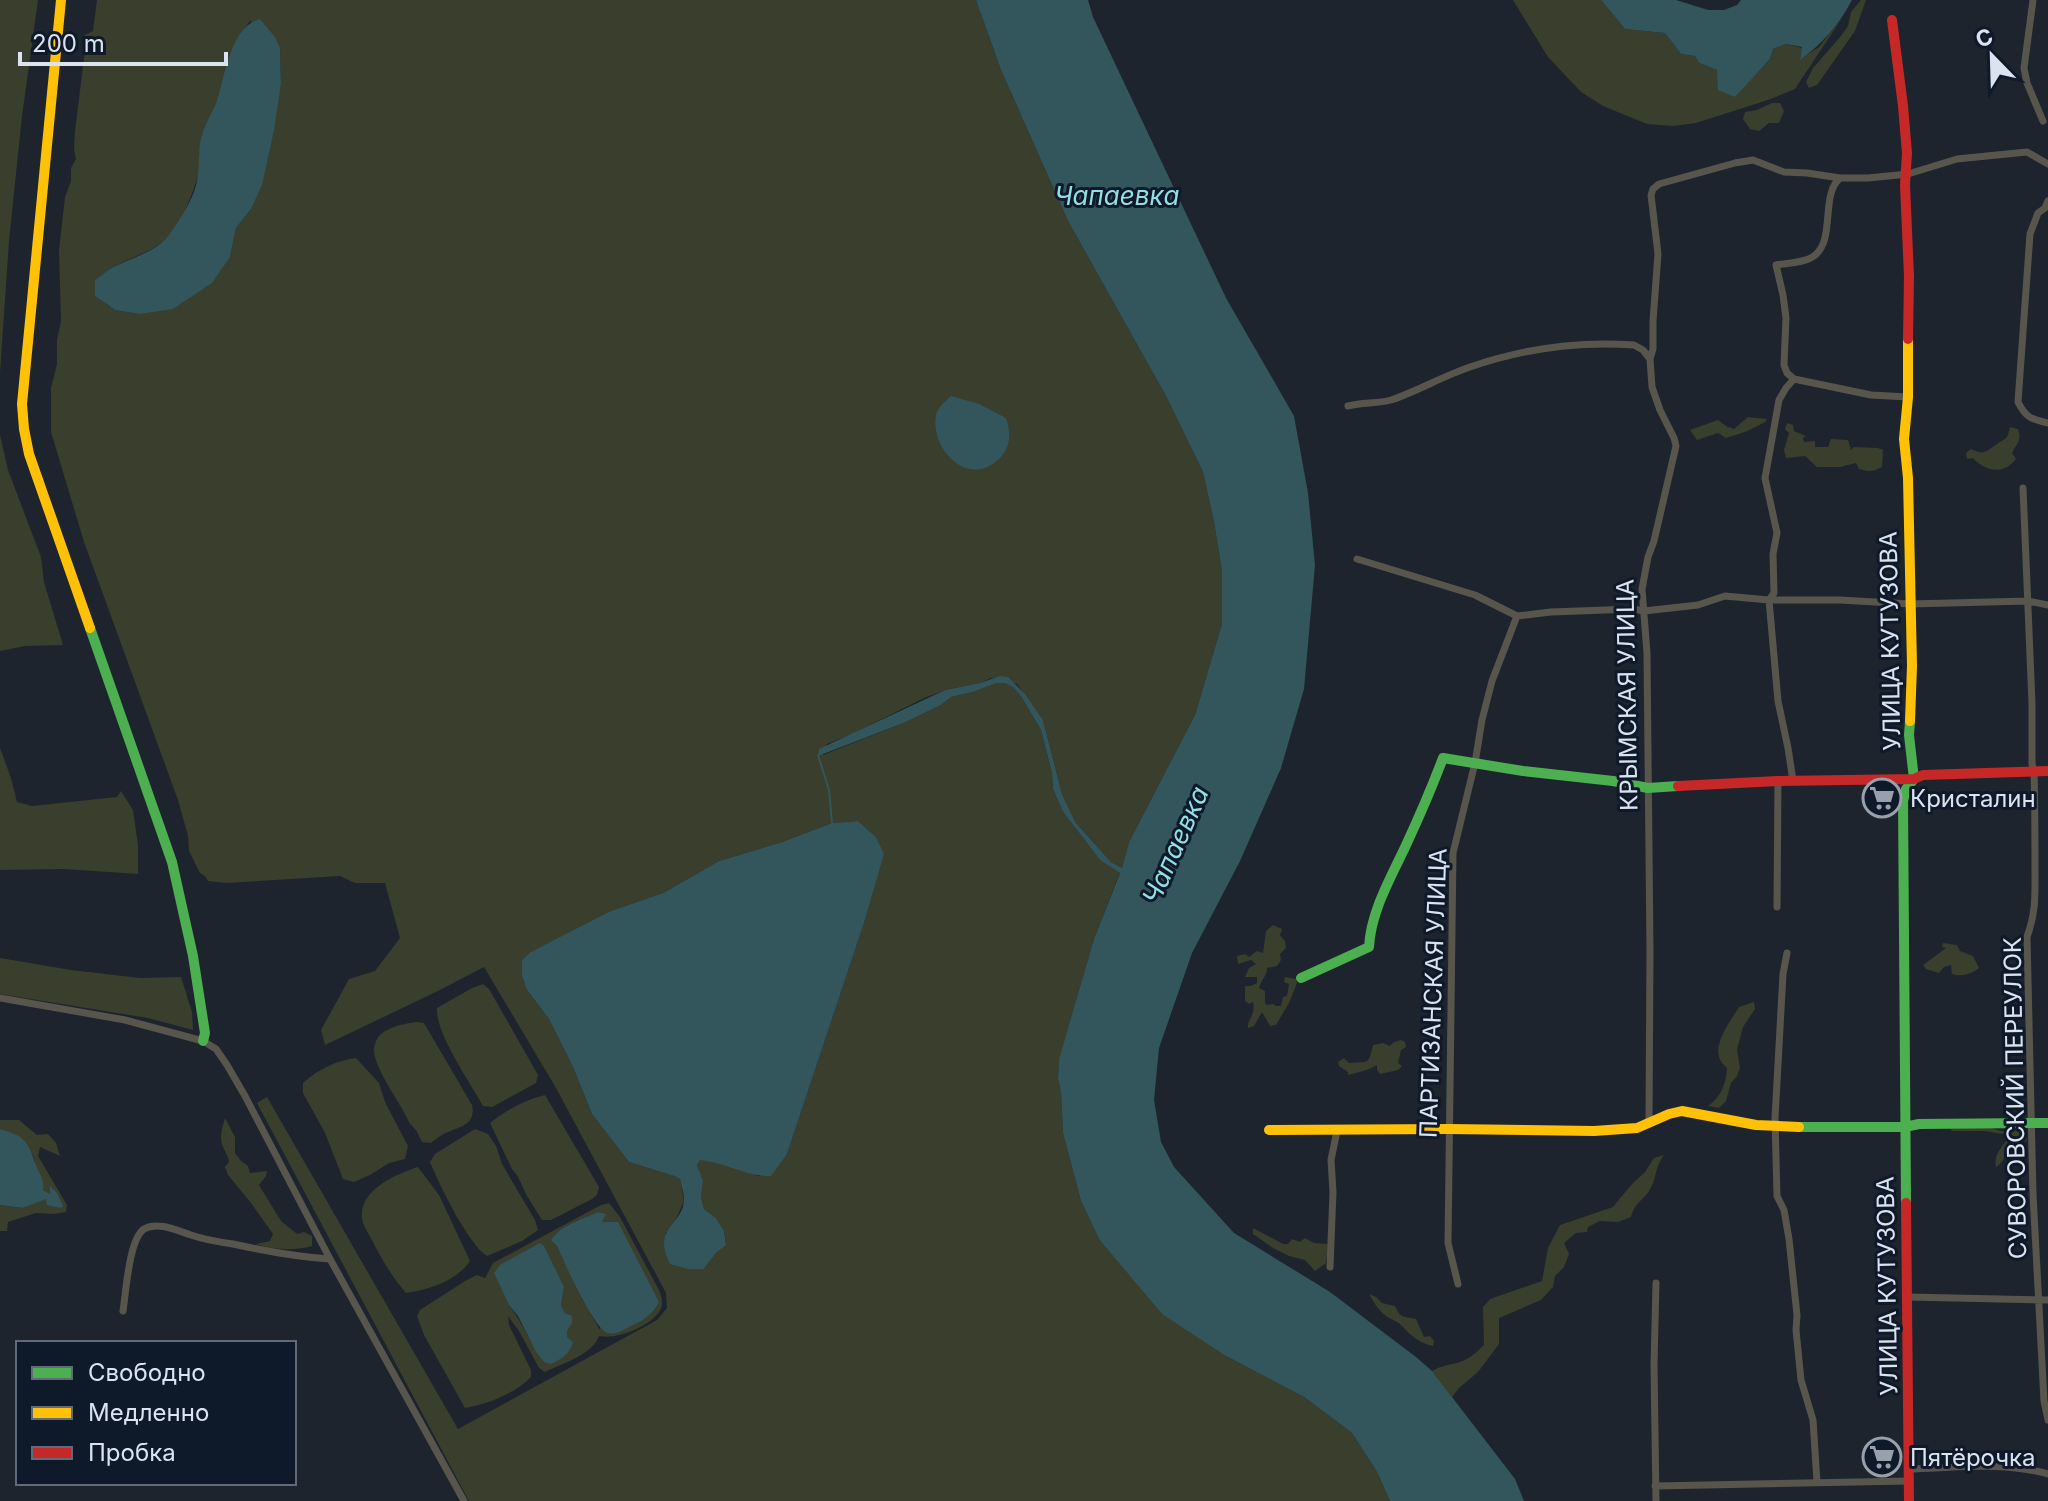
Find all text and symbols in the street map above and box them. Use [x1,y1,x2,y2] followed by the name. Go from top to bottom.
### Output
[20,16,226,66] scale bar
[1952,16,2032,96] north arrow
[1972,22,1997,53] text: С
[32,29,105,58] text: 200 m
[1054,180,1180,211] water label: Чапаевка
[1874,531,1906,751] street label: УЛИЦА КУТУЗОВА
[1610,579,1644,811] street label: КРЫМСКАЯ УЛИЦА
[1861,777,1903,819] supermarket icon: Кристалин
[1135,781,1215,908] water label: Чапаевка
[1910,784,2036,813] place label: Кристалин
[1413,848,1453,1138] street label: ПАРТИЗАНСКАЯ УЛИЦА
[1997,937,2032,1259] street label: СУВОРОВСКИЙ ПЕРЕУЛОК
[1871,1176,1903,1396] street label: УЛИЦА КУТУЗОВА
[16,1341,296,1485] legend
[88,1358,206,1387] text: Свободно
[88,1398,209,1427] text: Медленно
[1861,1436,1903,1478] supermarket icon: Пятёрочка
[88,1438,176,1467] text: Пробка
[1910,1443,2036,1472] place label: Пятёрочка

